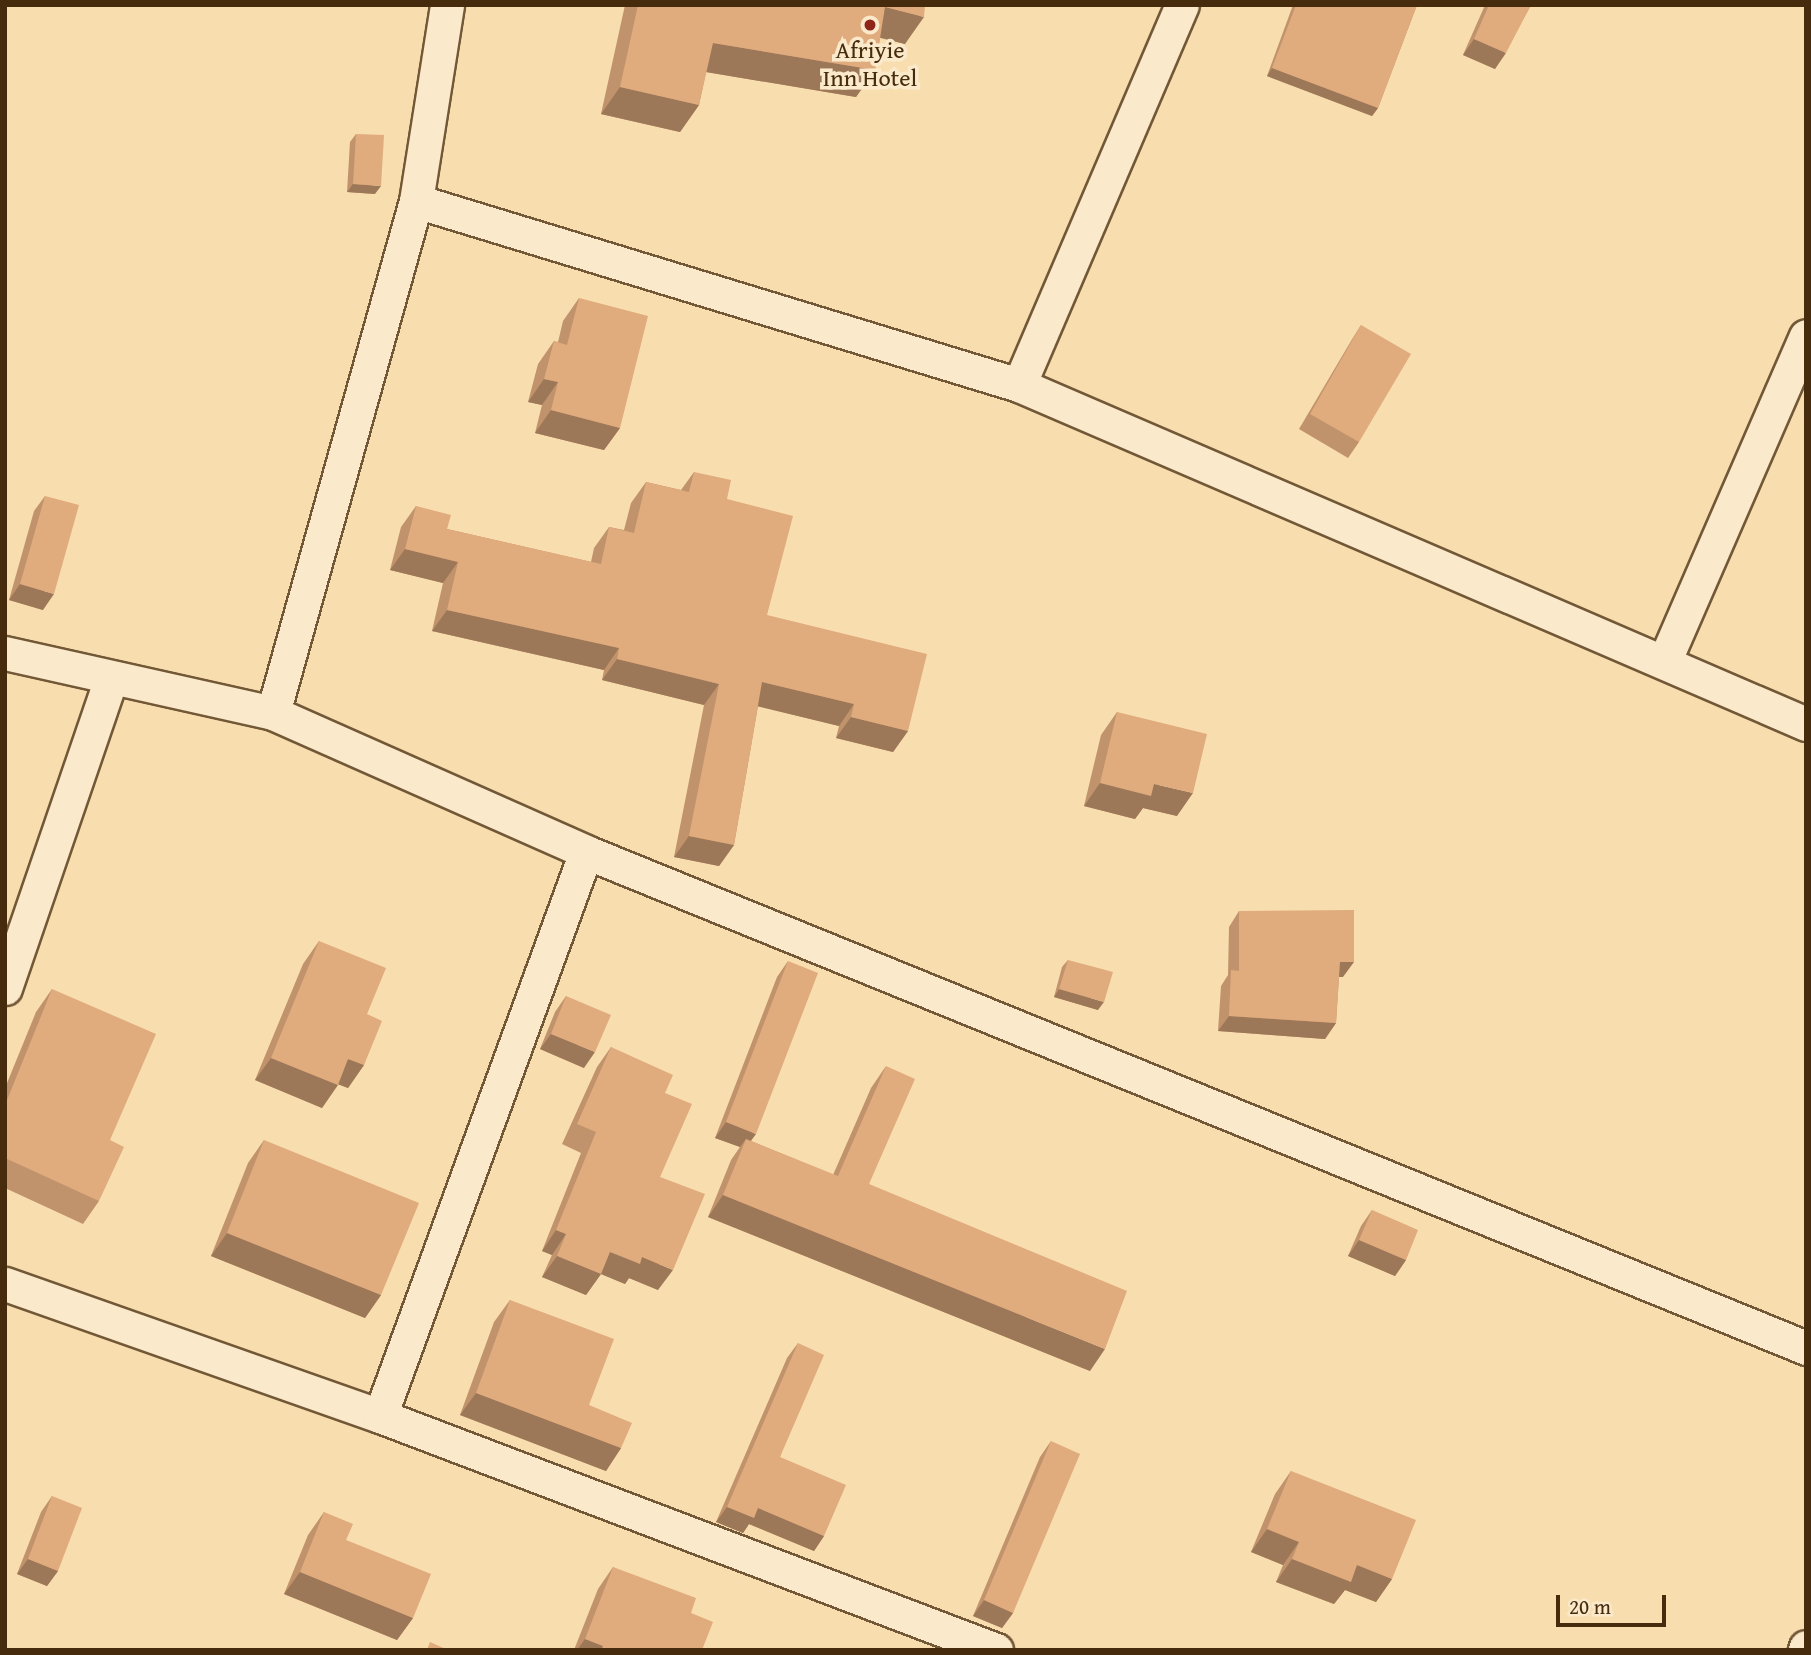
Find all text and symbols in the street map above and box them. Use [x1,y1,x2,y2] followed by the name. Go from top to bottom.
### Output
[862,17,878,33] marker: Afriyie Inn Hotel
[823,36,917,92] place label: Afriyie Inn Hotel
[1559,1582,1669,1626] scale bar
[1569,1591,1611,1622] text: 20 m

